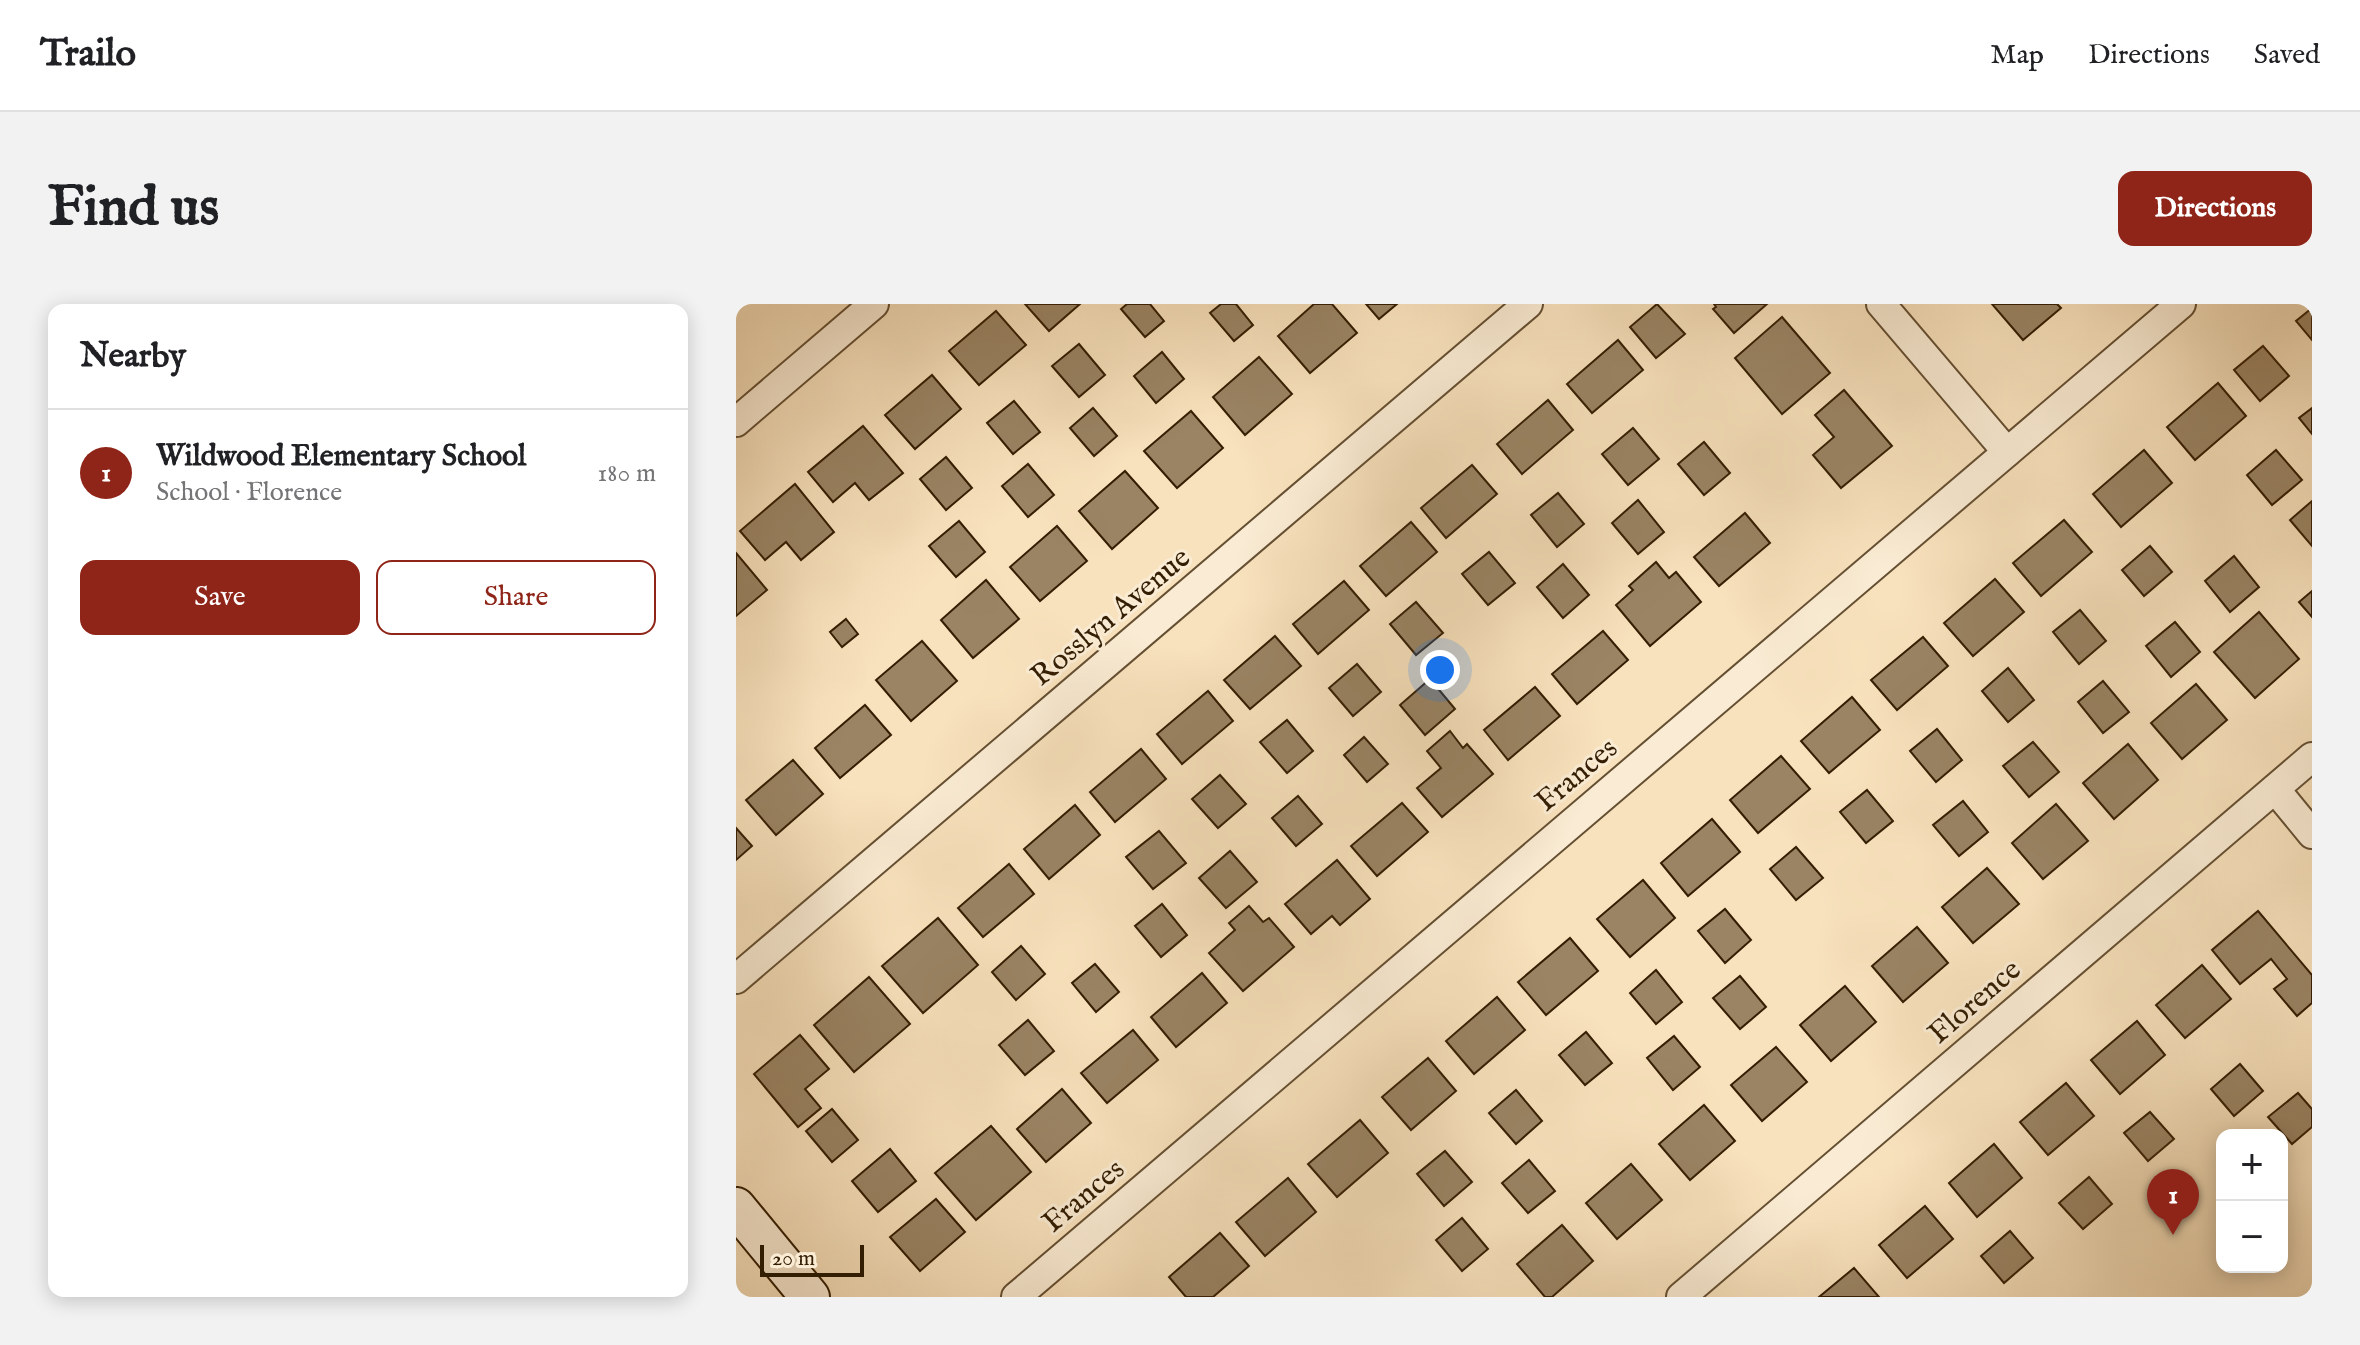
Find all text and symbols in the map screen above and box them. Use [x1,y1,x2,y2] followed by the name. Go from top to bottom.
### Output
[40,31,136,79] text: Trailo
[1990,38,2044,73] text: Map
[2088,38,2210,73] text: Directions
[2254,38,2320,73] text: Saved
[2118,171,2312,246] button: Directions
[48,173,219,244] text: Find us
[80,335,186,378] text: Nearby
[156,438,526,476] text: Wildwood Elementary School
[101,457,111,490] text: 1
[598,457,656,490] text: 180 m
[156,476,342,509] text: School · Florence
[1024,540,1199,695] street label: Rosslyn Avenue
[80,560,360,635] button: Save
[376,560,656,635] button: Share
[1420,650,1460,690] your location
[1528,730,1626,821] street label: Frances
[1921,952,2030,1053] street label: Florence
[2216,1129,2288,1273] map controls
[2216,1129,2288,1201] button: +
[1035,1151,1133,1242] street label: Frances
[2147,1169,2199,1235] pin: 1
[2216,1201,2288,1273] button: −
[760,1241,864,1277] scale bar
[772,1245,815,1273] text: 20 m

